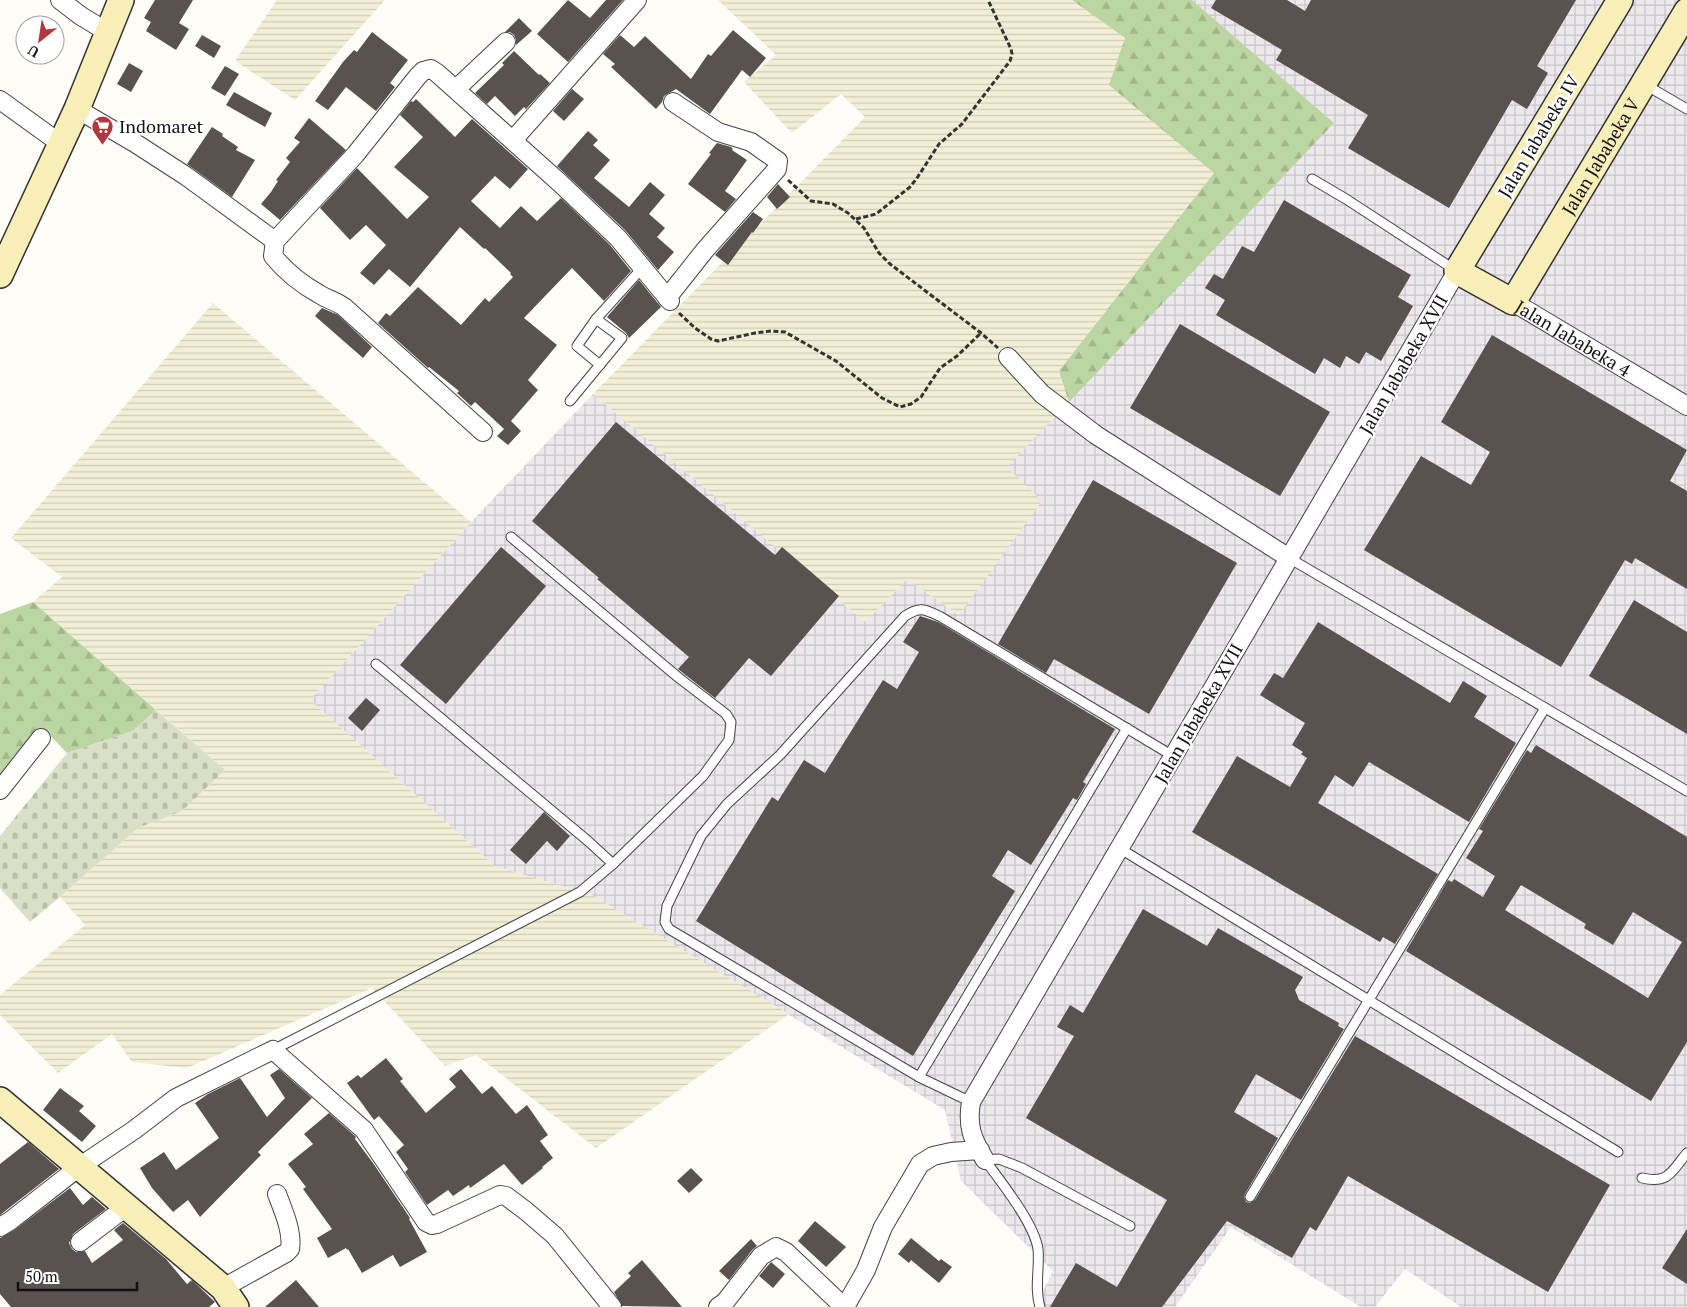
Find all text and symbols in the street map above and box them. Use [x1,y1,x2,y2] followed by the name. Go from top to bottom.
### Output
[15,15,65,65] north arrow
[24,41,42,62] text: U
[1492,70,1584,202] street label: Jalan Jababeka IV
[1556,93,1645,219] street label: Jalan Jababeka V
[91,114,115,145] supermarket icon: Indomaret
[119,114,204,138] place label: Indomaret
[1353,290,1453,438] street label: Jalan Jababeka XVII
[1511,294,1635,382] street label: Jalan Jababeka 4
[1148,639,1248,787] street label: Jalan Jababeka XVII
[18,1260,136,1292] scale bar
[25,1266,58,1286] text: 50 m

